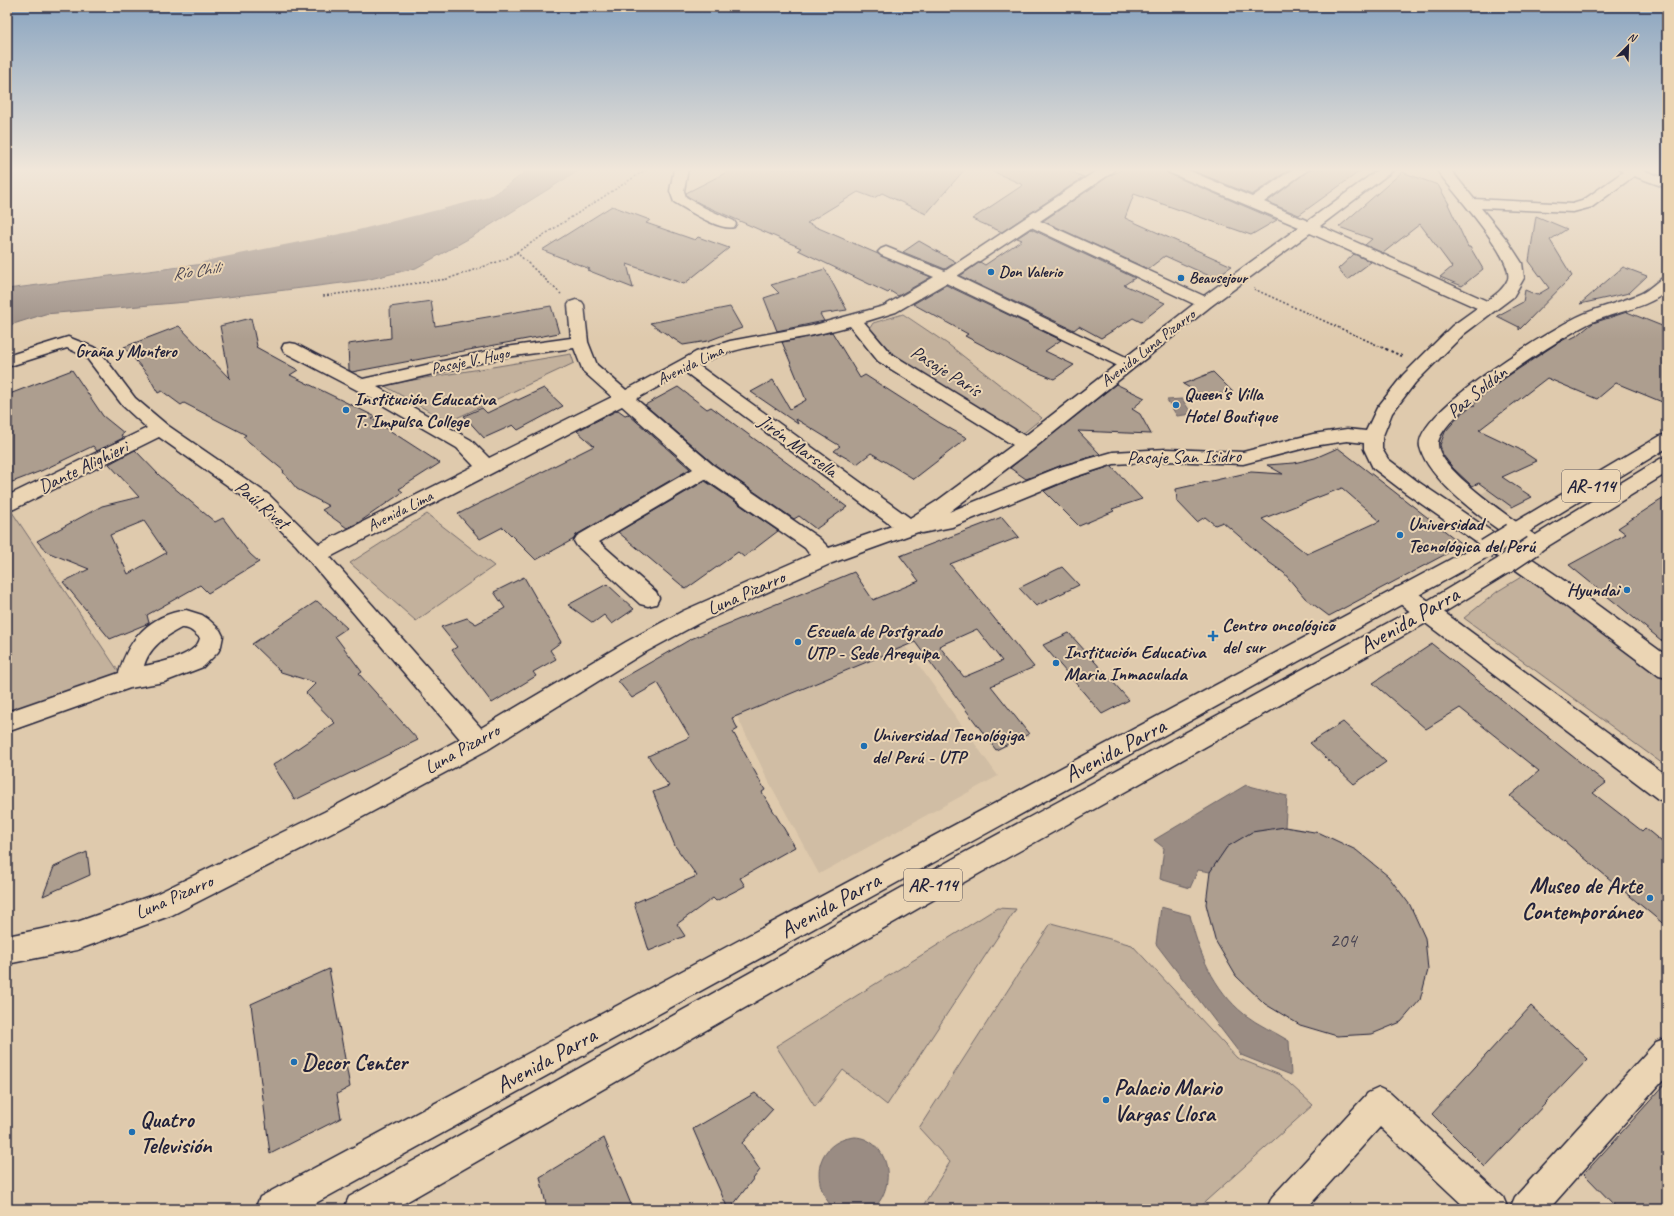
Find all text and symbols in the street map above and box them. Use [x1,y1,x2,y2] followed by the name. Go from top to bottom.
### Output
[1608,26,1648,66] north arrow
[1626,29,1640,45] text: N
[171,257,226,285] water label: Río Chili
[999,262,1064,282] place label: Don Valerio
[986,267,996,277] marker: Don Valerio
[1189,268,1249,288] place label: Beausejour
[1176,273,1186,283] marker: Beausejour
[1097,303,1201,391] street label: Avenida Luna Pizarro
[654,340,728,389] street label: Avenida Lima
[906,340,988,403] street label: Pasaje París
[75,341,178,362] district label: Graña y Montero
[429,343,513,379] street label: Pasaje V. Hugo
[1442,360,1512,423] street label: Paz Soldán
[1184,382,1278,428] place label: Queen's Villa Hotel Boutique
[354,387,497,433] place label: Institución Educativa T. Impulsa College
[1171,400,1181,410] marker: Queen's Villa Hotel Boutique
[341,405,351,415] marker: Institución Educativa T. Impulsa College
[753,409,844,484] street label: Jirón Marsella
[34,434,134,499] street label: Dante Alighieri
[1127,444,1243,470] street label: Pasaje San Isidro
[1562,470,1620,502] road number: AR-114
[230,475,296,536] street label: Paúl Rivet
[364,485,437,536] street label: Avenida Lima
[1408,512,1537,558] place label: Universidad Tecnológica del Perú
[1395,530,1405,540] marker: Universidad Tecnológica del Perú
[704,564,791,621] street label: Luna Pizarro
[1567,578,1621,602] place label: Hyundai
[1354,579,1466,660] street label: Avenida Parra
[1622,585,1632,595] marker: Hyundai
[1222,613,1337,659] place label: Centro oncológico del sur
[806,619,943,665] place label: Escuela de Postgrado UTP - Sede Arequipa
[1207,630,1219,642] marker: Centro oncológico del sur
[793,637,803,647] marker: Escuela de Postgrado UTP - Sede Arequipa
[1064,640,1207,686] place label: Institución Educativa Maria Inmaculada
[1051,658,1061,668] marker: Institución Educativa Maria Inmaculada
[1059,710,1172,789] street label: Avenida Parra
[420,717,506,779] street label: Luna Pizarro
[872,723,1025,769] place label: Universidad Tecnológiga del Perú - UTP
[859,741,869,751] marker: Universidad Tecnológiga del Perú - UTP
[775,865,887,945] street label: Avenida Parra
[132,868,219,925] street label: Luna Pizarro
[904,869,962,901] road number: AR-114
[1522,871,1645,926] place label: Museo de Arte Contemporáneo
[1645,893,1655,903] marker: Museo de Arte Contemporáneo
[1330,928,1359,953] house number: 204
[491,1020,603,1100] street label: Avenida Parra
[302,1048,410,1077] place label: Decor Center
[289,1057,299,1067] marker: Decor Center
[1114,1073,1223,1128] place label: Palacio Mario Vargas Llosa
[1101,1095,1111,1105] marker: Palacio Mario Vargas Llosa
[140,1105,213,1160] place label: Quatro Televisión
[127,1127,137,1137] marker: Quatro Televisión

